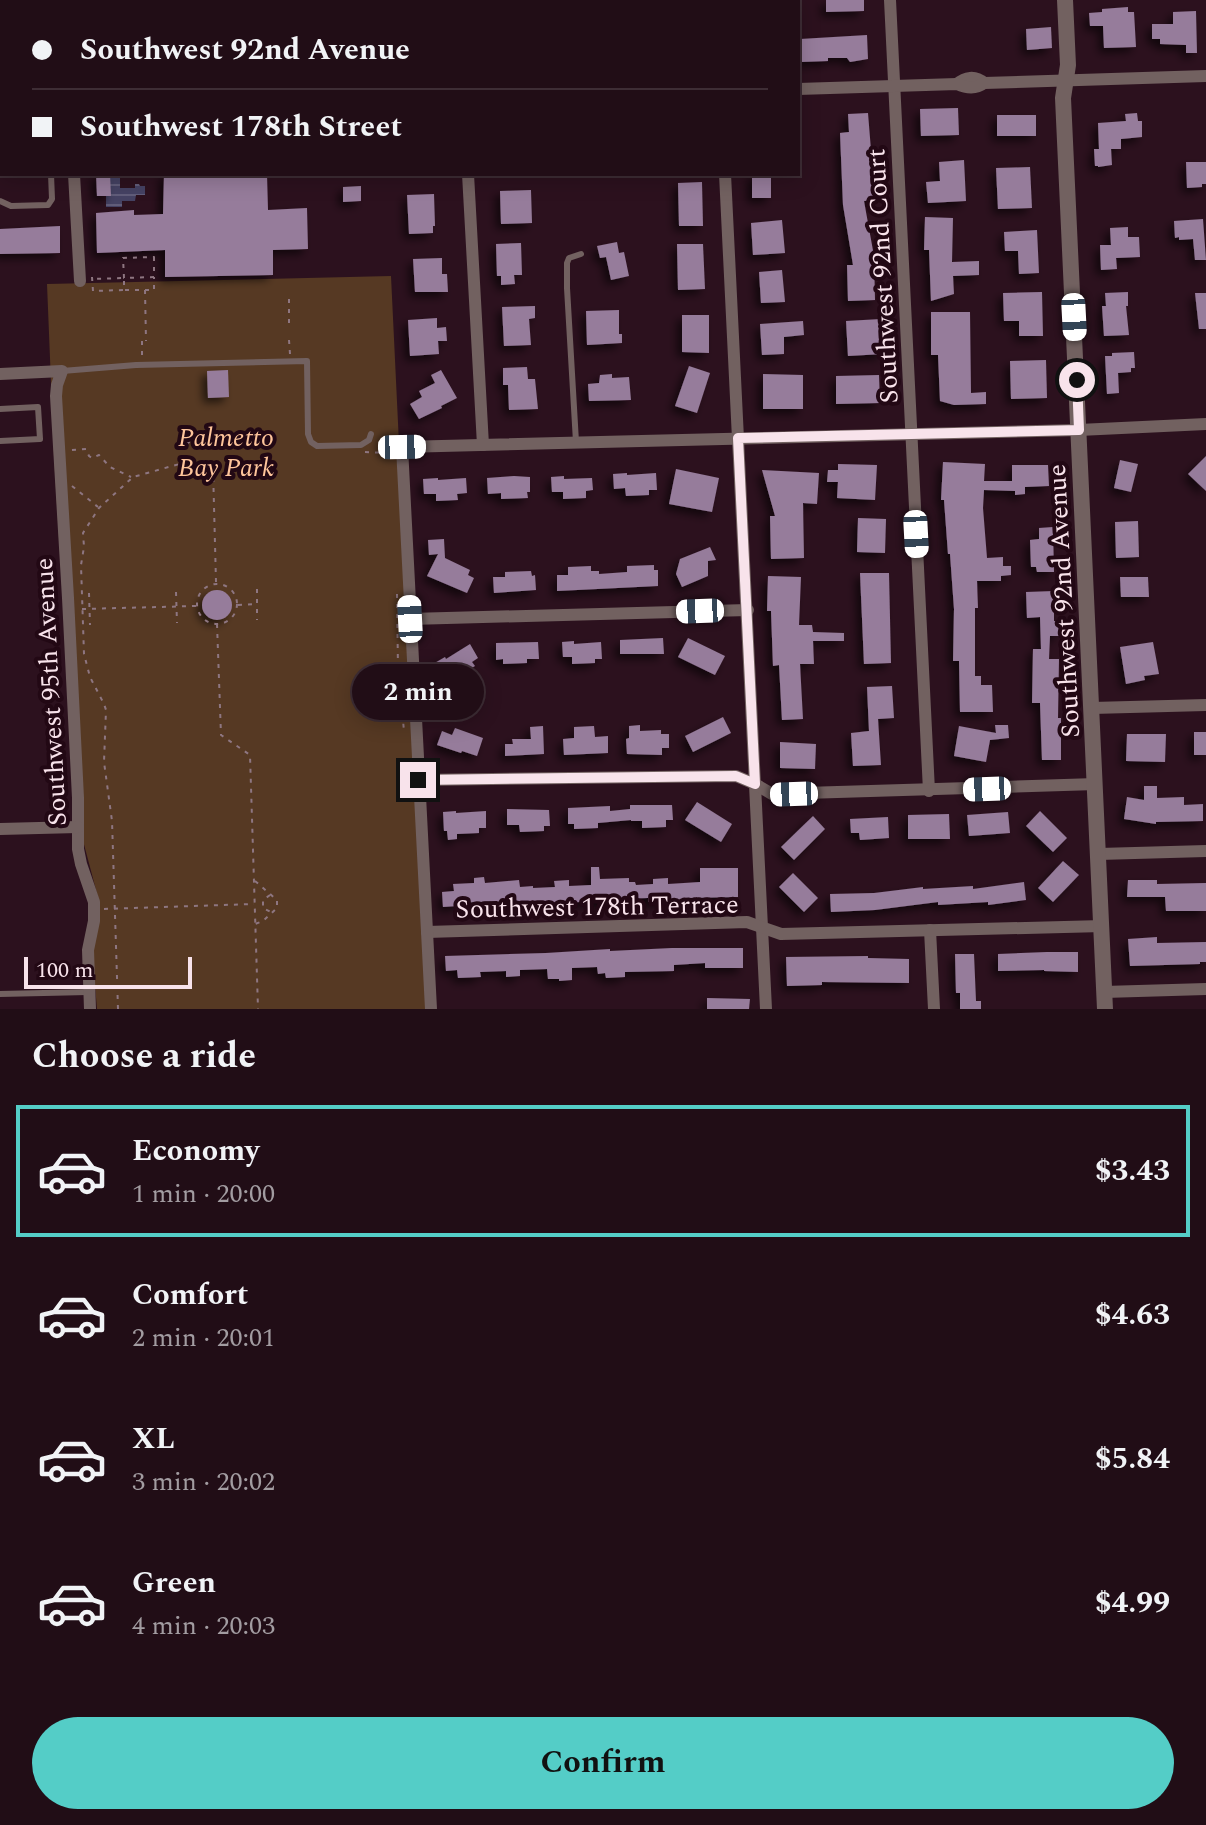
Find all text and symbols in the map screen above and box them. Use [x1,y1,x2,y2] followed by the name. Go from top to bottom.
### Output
[80,27,410,73] text: Southwest 92nd Avenue
[80,104,402,150] text: Southwest 178th Street
[856,148,910,404] street label: Southwest 92nd Court
[1061,292,1087,342] car
[1059,362,1095,398] route start
[178,418,274,488] park label: Palmetto Bay Park
[378,435,426,459] car
[1037,463,1091,739] street label: Southwest 92nd Avenue
[903,509,929,559] car
[24,557,78,827] street label: Southwest 95th Avenue
[397,594,423,644] car
[676,598,724,624] car
[352,664,484,720] callout: 2 min
[383,672,453,712] text: 2 min
[400,762,436,798] route end
[963,776,1011,802] car
[770,781,818,807] car
[455,885,739,929] street label: Southwest 178th Terrace
[24,953,192,989] scale bar
[36,954,93,987] text: 100 m
[32,1029,256,1084] text: Choose a ride
[132,1128,259,1174] text: Economy
[36,1135,108,1207] icon: car
[1095,1148,1170,1194] text: $3.43
[132,1174,275,1214] text: 1 min · 20:00
[132,1272,248,1318] text: Comfort
[36,1279,108,1351] icon: car
[1095,1292,1170,1338] text: $4.63
[132,1318,275,1358] text: 2 min · 20:01
[132,1416,175,1462] text: XL
[36,1423,108,1495] icon: car
[1095,1436,1170,1482] text: $5.84
[132,1462,275,1502] text: 3 min · 20:02
[132,1560,216,1606] text: Green
[36,1567,108,1639] icon: car
[1095,1580,1170,1626] text: $4.99
[132,1606,275,1646] text: 4 min · 20:03
[32,1717,1174,1809] button: Confirm

